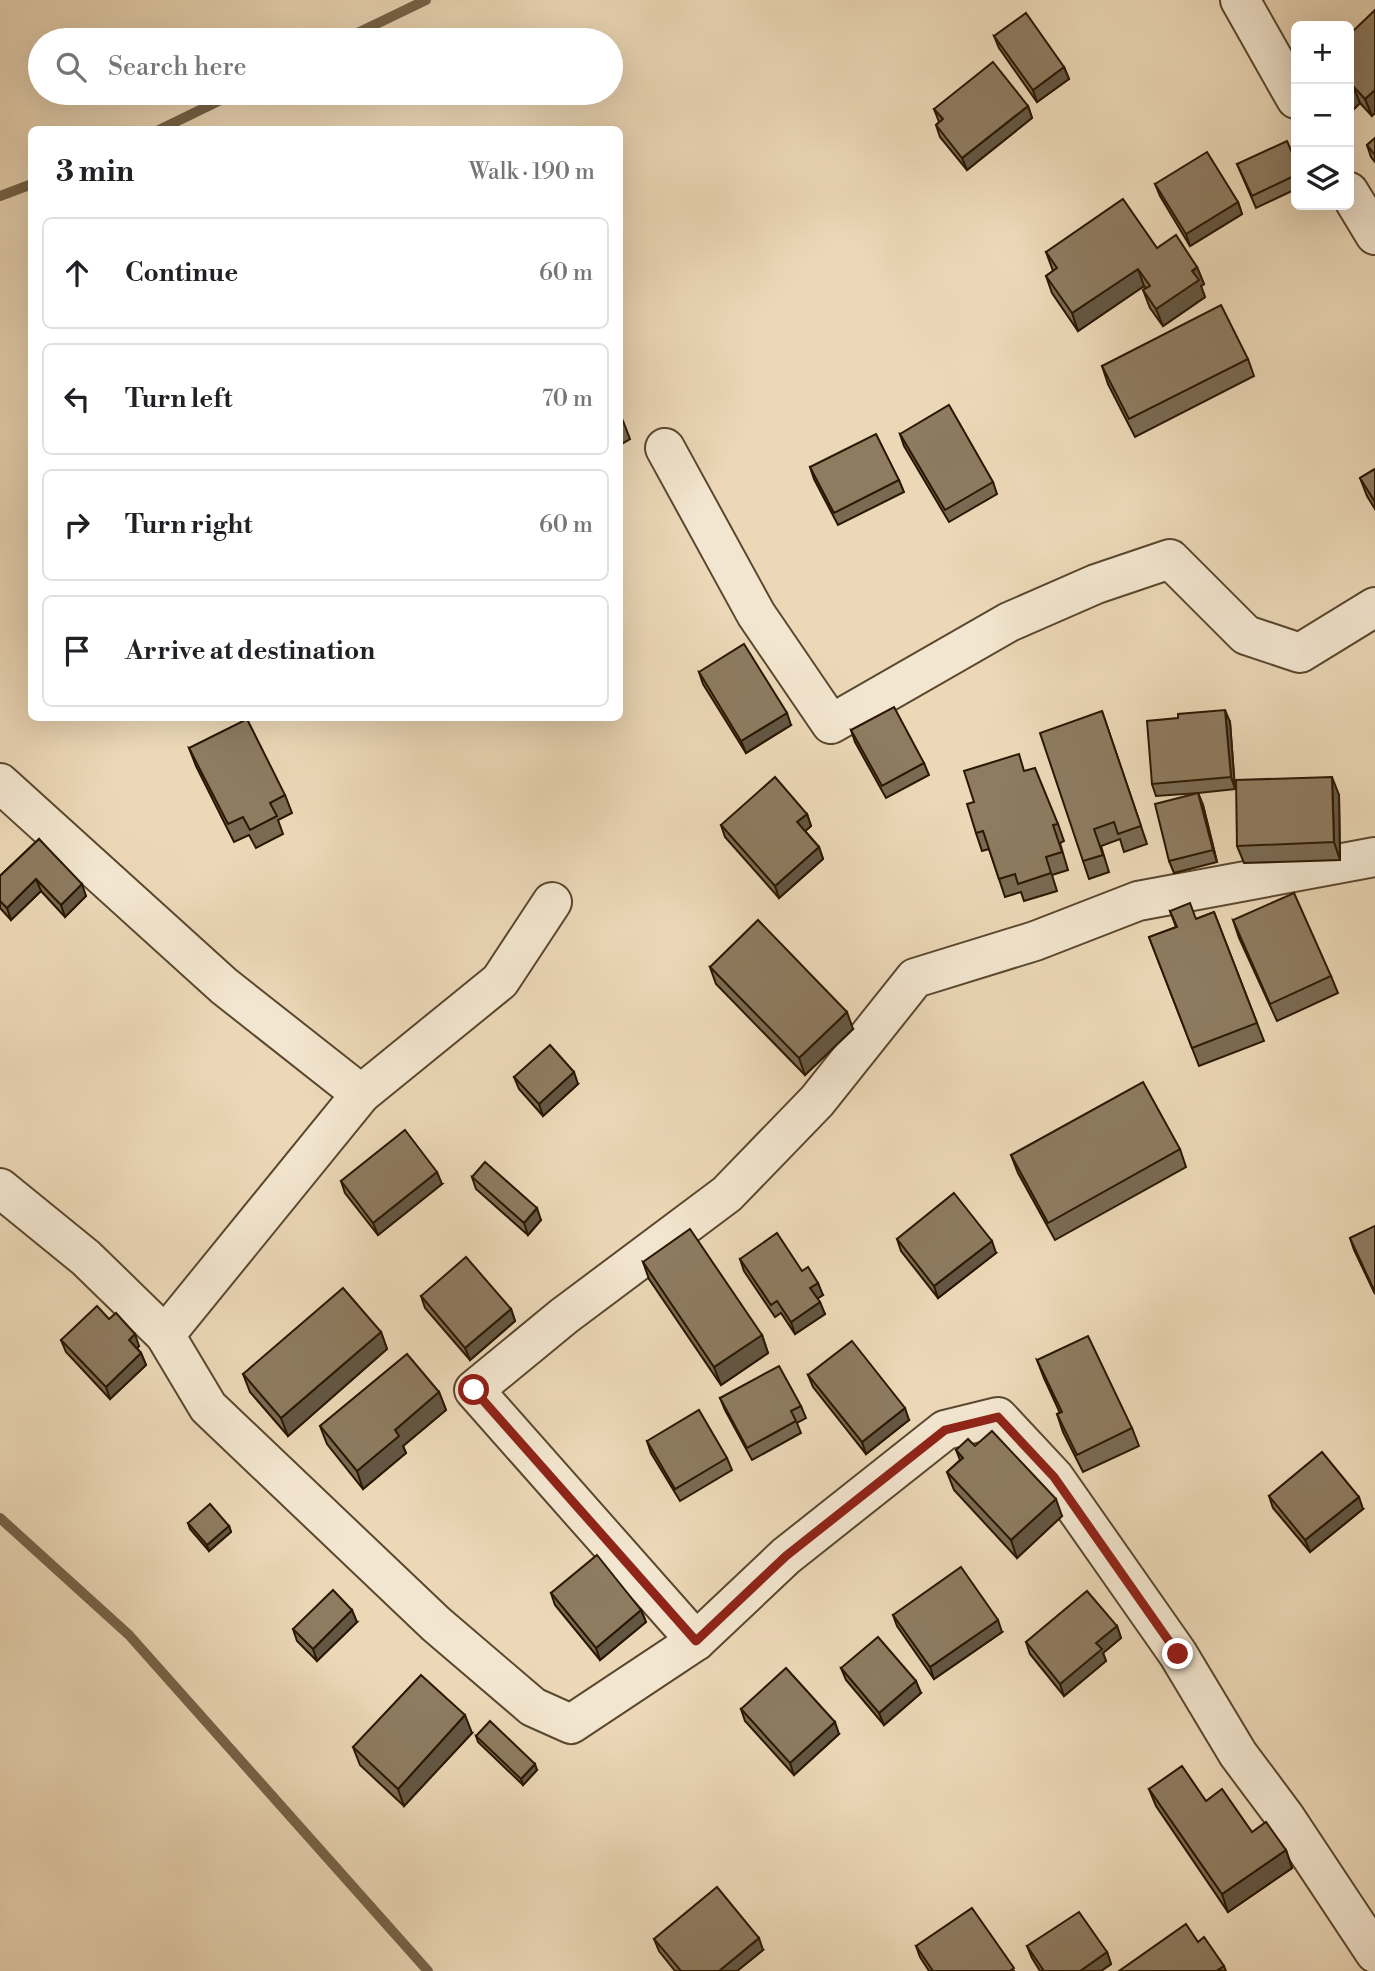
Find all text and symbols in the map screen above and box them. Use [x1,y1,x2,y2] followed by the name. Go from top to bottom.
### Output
[1291,21,1354,210] map controls
[1291,21,1354,84] button: +
[28,28,623,105] search box
[52,48,90,86] icon: search
[108,51,247,83] text: Search here
[1291,84,1354,147] button: −
[1291,147,1354,210] button: layers
[56,153,134,191] text: 3 min
[469,158,595,186] text: Walk · 190 m
[58,254,96,292] icon: ahead
[125,257,238,289] text: Continue
[539,259,593,287] text: 60 m
[58,380,96,418] icon: left
[125,383,233,415] text: Turn left
[542,385,593,413] text: 70 m
[58,506,96,544] icon: right
[125,509,253,541] text: Turn right
[539,511,593,539] text: 60 m
[58,632,96,670] icon: arrive
[125,635,375,667] text: Arrive at destination
[458,1374,489,1405] route start
[1162,1638,1193,1669] route end

